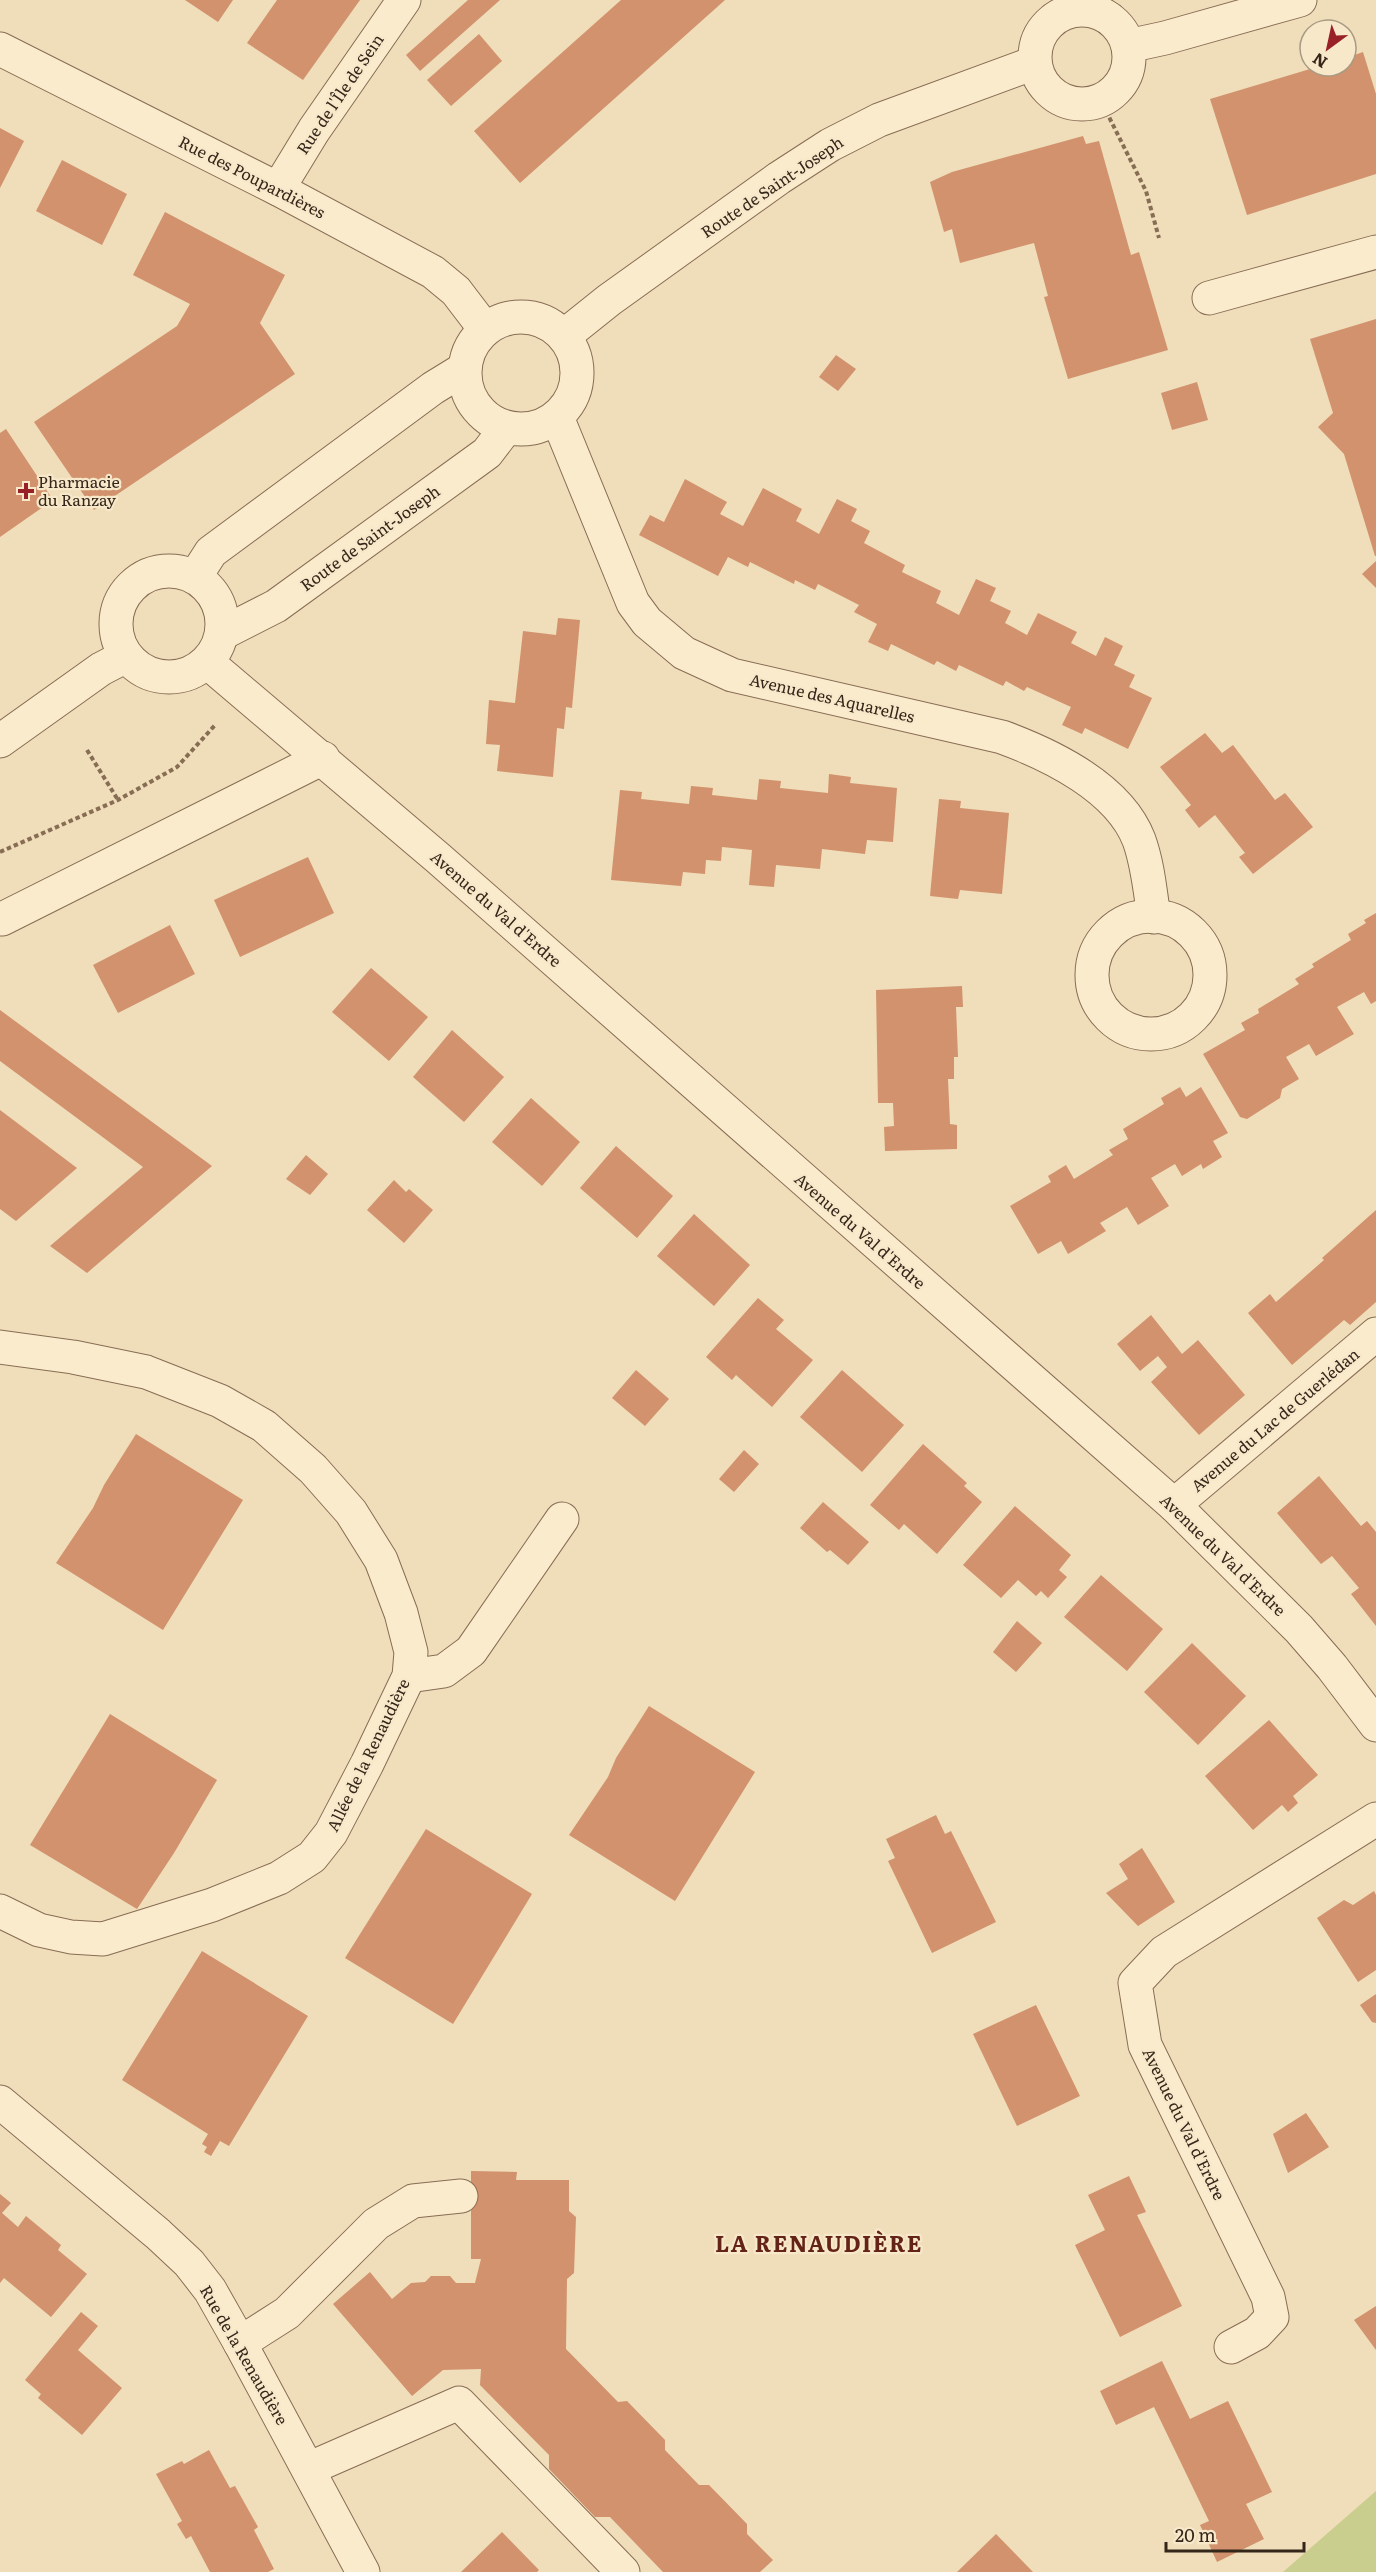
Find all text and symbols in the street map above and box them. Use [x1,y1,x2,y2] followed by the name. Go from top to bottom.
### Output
[1298,18,1358,78] north arrow
[290,28,389,159] street label: Rue de l'Île de Sein
[1307,48,1331,75] text: N
[175,129,330,223] street label: Rue des Poupardières
[695,129,848,243] street label: Route de Saint-Joseph
[38,469,120,511] place label: Pharmacie du Ranzay
[295,478,445,596] street label: Route de Saint-Joseph
[19,484,33,498] marker: Pharmacie du Ranzay
[747,666,917,728] street label: Avenue des Aquarelles
[426,844,567,972] street label: Avenue du Val d'Erdre
[790,1166,931,1294] street label: Avenue du Val d'Erdre
[1185,1341,1364,1497] street label: Avenue du Lac de Guerlédan
[1155,1488,1292,1621] street label: Avenue du Val d'Erdre
[320,1674,415,1835] street label: Allée de la Renaudière
[1138,2043,1232,2204] street label: Avenue du Val d'Erdre
[715,2226,923,2259] district label: LA RENAUDIÈRE
[195,2280,295,2429] street label: Rue de la Renaudière
[1166,2515,1304,2553] scale bar
[1175,2521,1216,2548] text: 20 m

